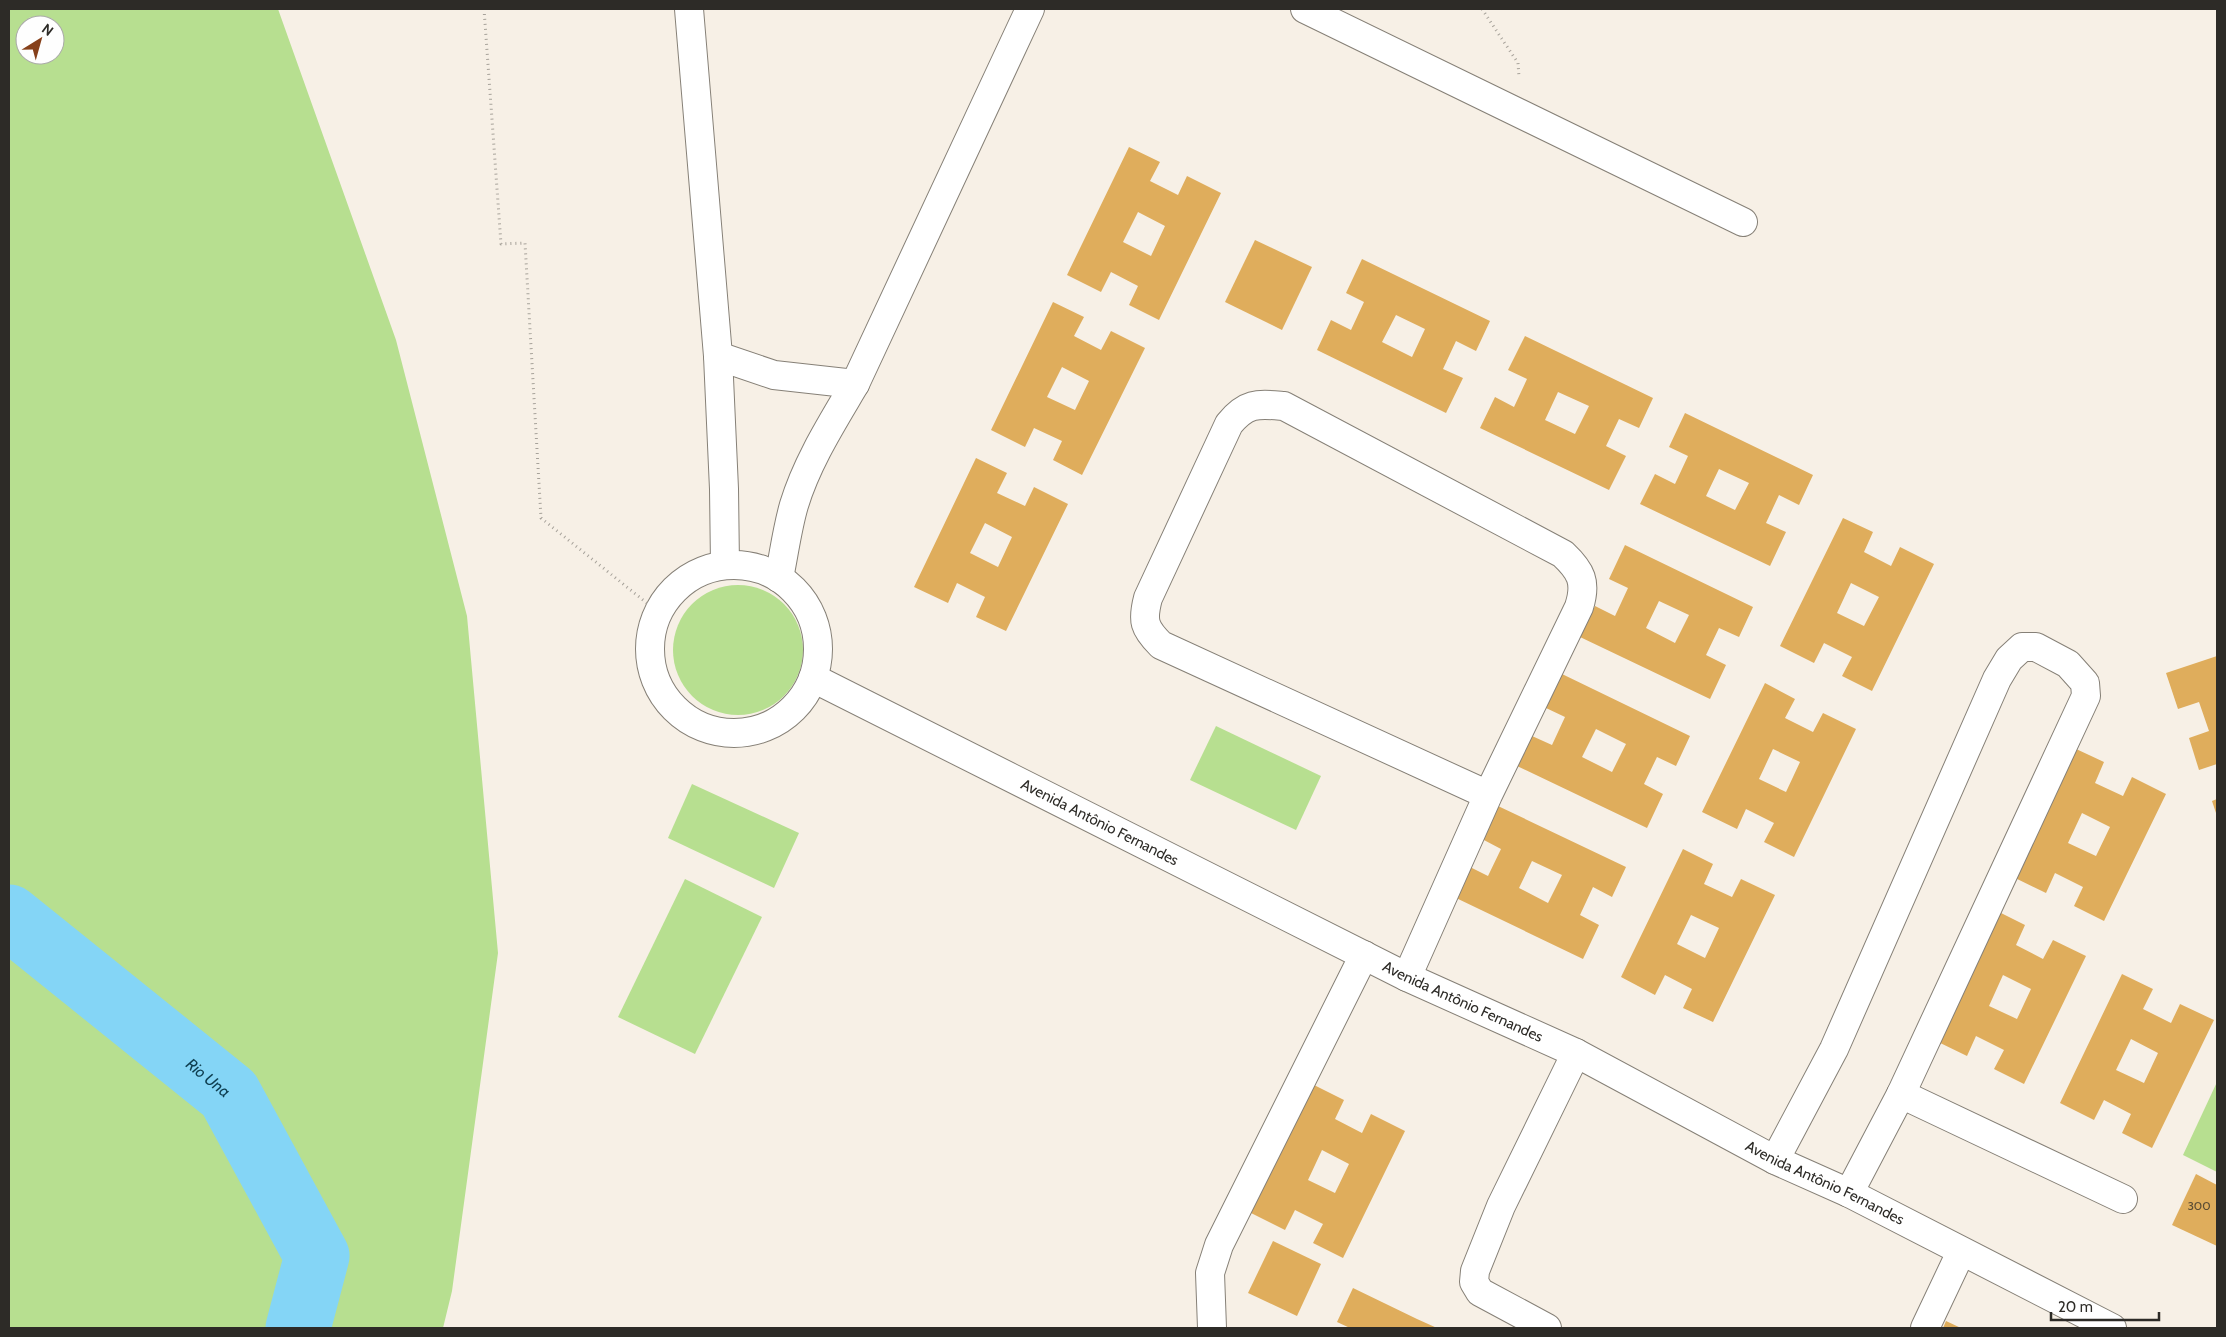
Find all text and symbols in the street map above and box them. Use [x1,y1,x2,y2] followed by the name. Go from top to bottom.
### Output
[15,15,65,65] north arrow
[38,19,57,40] text: N
[1018,775,1181,869] street label: Avenida Antônio Fernandes
[1380,957,1546,1046] street label: Avenida Antônio Fernandes
[183,1054,234,1101] water label: Rio Una
[1742,1137,1907,1229] street label: Avenida Antônio Fernandes
[2187,1198,2211,1213] house number: 300
[2051,1290,2158,1322] scale bar
[2058,1298,2093,1316] text: 20 m

